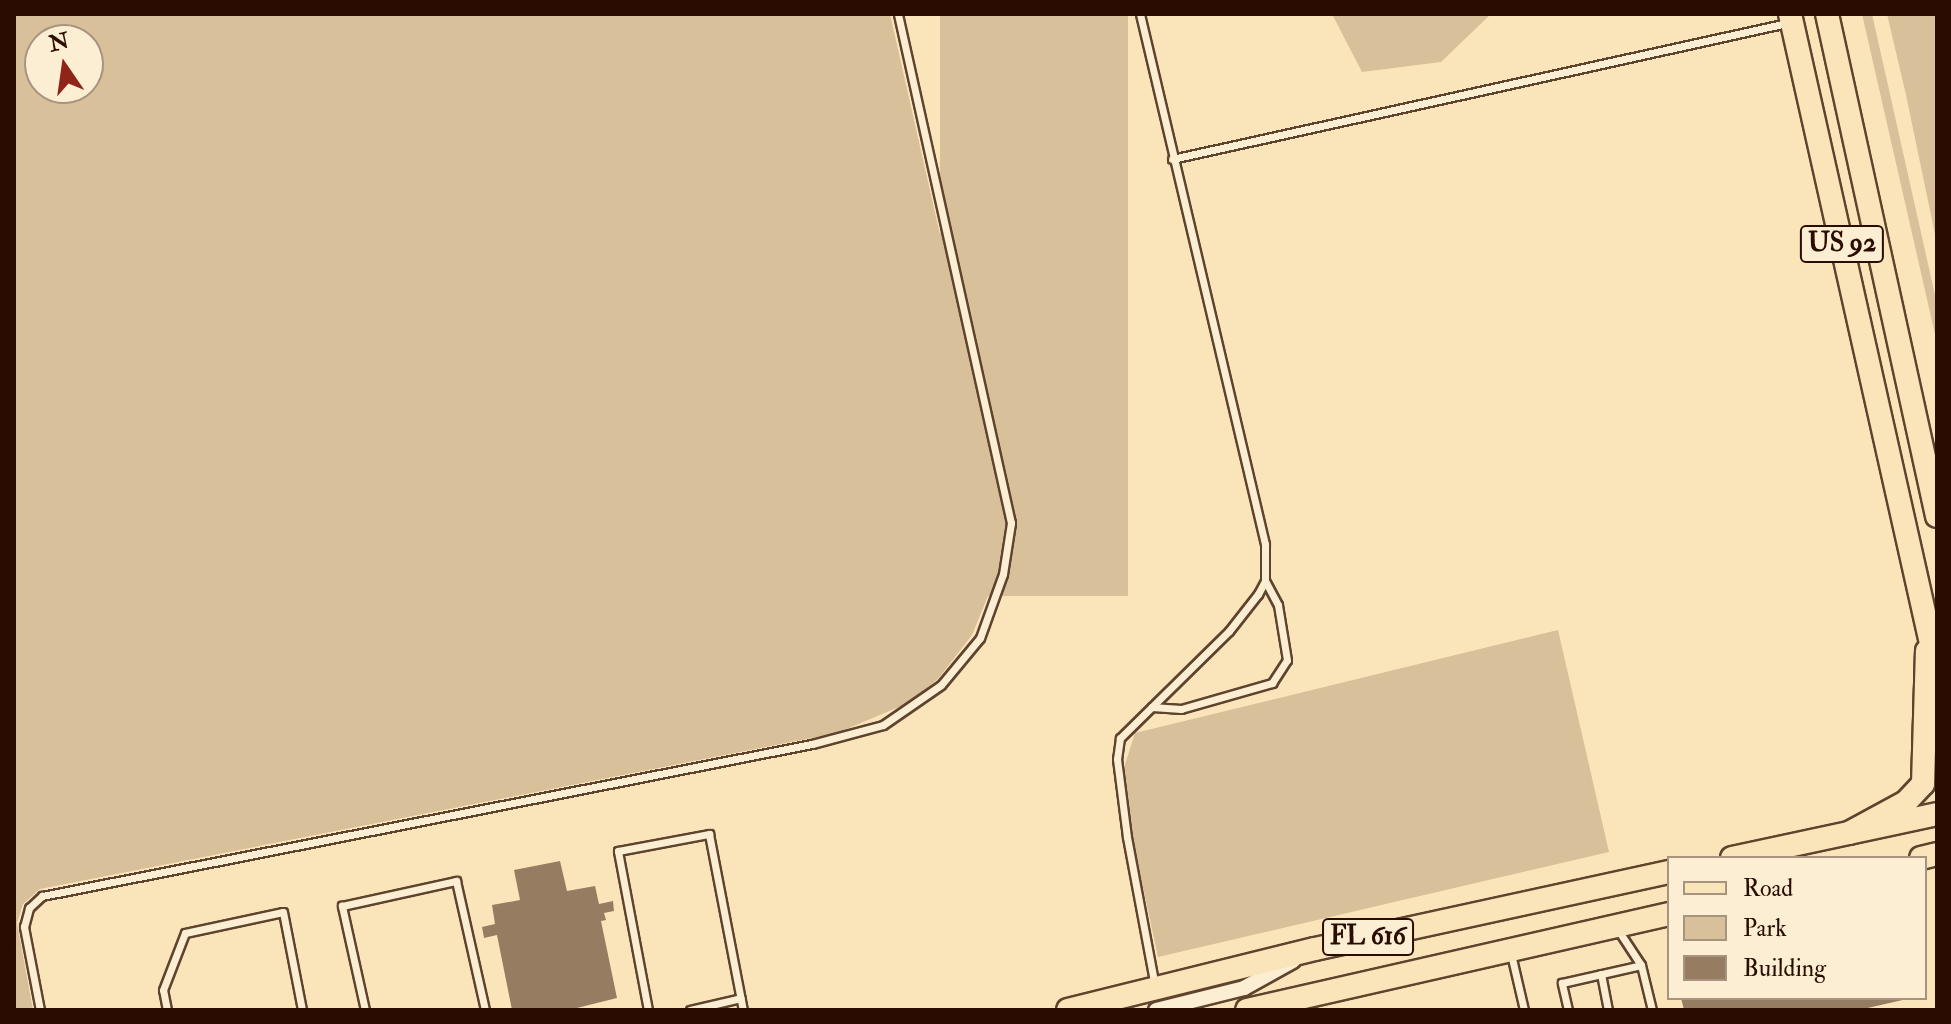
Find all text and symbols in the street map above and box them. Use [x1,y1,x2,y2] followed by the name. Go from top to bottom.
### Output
[24,24,104,104] north arrow
[46,27,72,58] text: N
[1798,222,1886,266] road number: US 92
[1667,856,1927,1000] legend
[1743,873,1793,904] text: Road
[1743,913,1787,944] text: Park
[1322,915,1414,959] road number: FL 616
[1743,953,1826,984] text: Building

